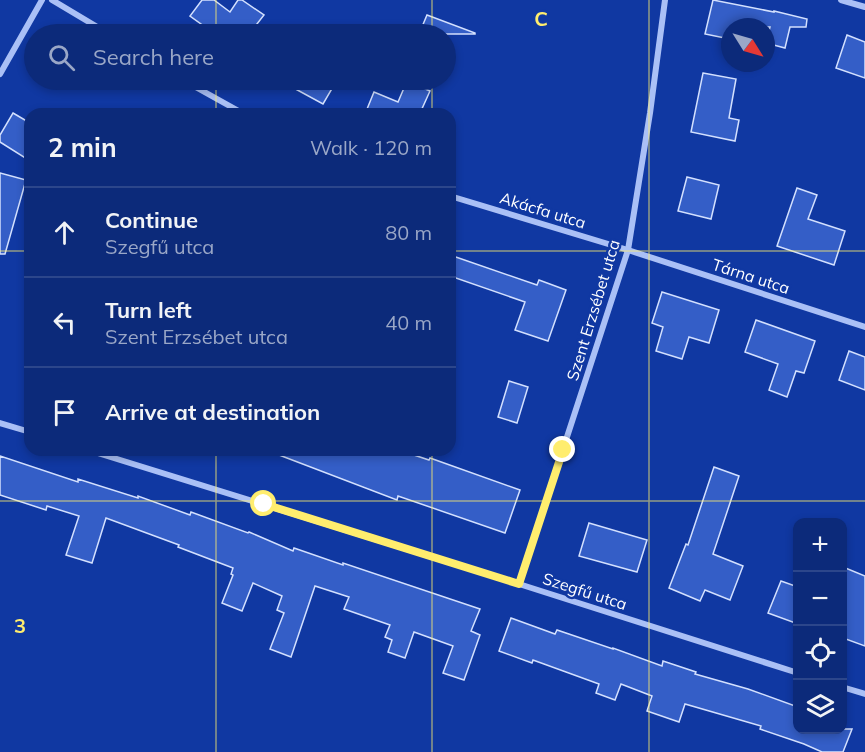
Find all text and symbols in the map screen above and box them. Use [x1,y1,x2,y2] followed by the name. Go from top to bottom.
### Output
[534,6,548,31] text: C
[721,18,775,72] north arrow
[24,24,456,90] search box
[45,41,78,74] icon: search
[93,43,214,71] text: Search here
[48,131,117,164] text: 2 min
[310,135,432,160] text: Walk · 120 m
[498,187,588,233] street label: Akácfa utca
[105,206,198,234] text: Continue
[48,216,81,249] icon: ahead
[385,220,432,245] text: 80 m
[105,234,214,259] text: Szegfű utca
[562,237,624,383] street label: Szent Erzsébet utca
[710,254,792,298] street label: Tárna utca
[105,296,192,324] text: Turn left
[48,306,81,339] icon: left
[385,310,432,335] text: 40 m
[105,324,288,349] text: Szent Erzsébet utca
[48,396,81,429] icon: arrive
[105,398,320,426] text: Arrive at destination
[549,436,575,462] route end
[250,490,276,516] route start
[793,518,847,734] map controls
[793,518,847,572] button: +
[540,568,630,614] street label: Szegfű utca
[793,572,847,626] button: −
[14,613,26,638] text: 3
[793,626,847,680] button: locate
[793,680,847,734] button: layers

